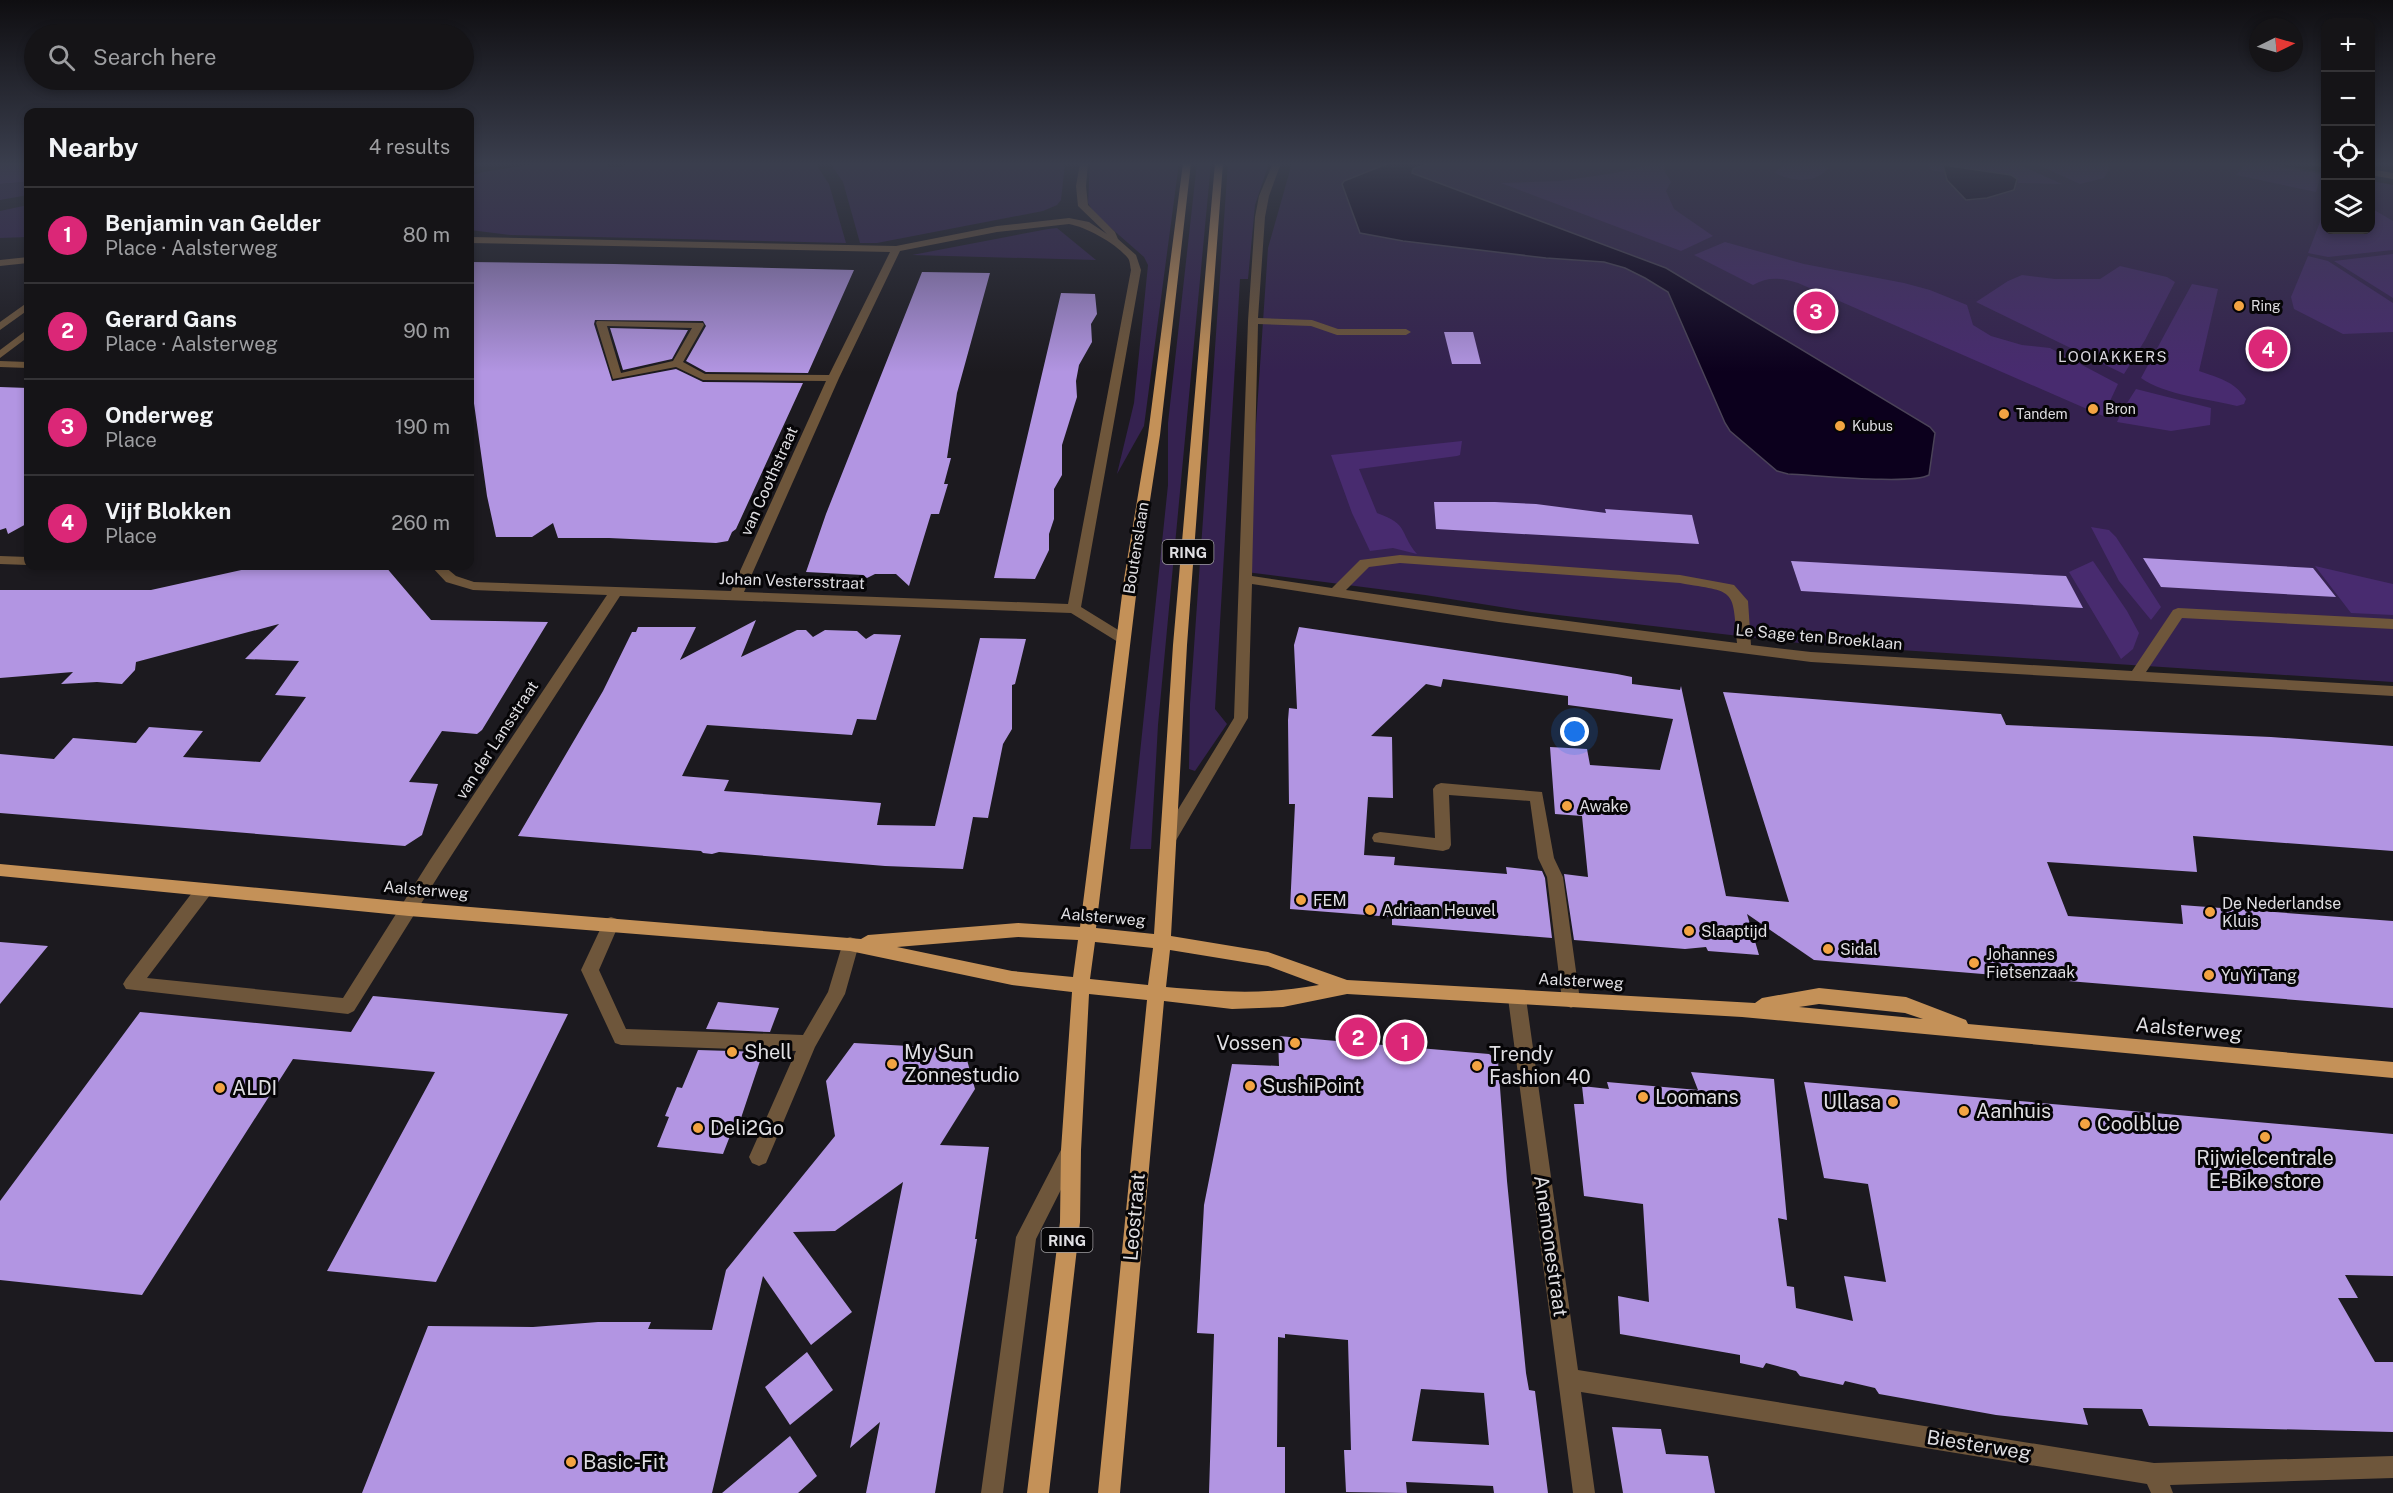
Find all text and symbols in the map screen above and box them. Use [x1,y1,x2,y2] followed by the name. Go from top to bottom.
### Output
[2249,18,2303,72] north arrow
[2321,18,2375,234] map controls
[2321,18,2375,72] button: +
[24,24,474,90] search box
[45,41,78,74] icon: search
[93,44,217,70] text: Search here
[2321,72,2375,126] button: −
[2321,126,2375,180] button: locate
[48,132,138,163] text: Nearby
[369,135,450,159] text: 4 results
[2321,180,2375,234] button: layers
[105,210,321,236] text: Benjamin van Gelder
[63,223,72,247] text: 1
[403,223,450,247] text: 80 m
[105,236,278,260] text: Place · Aalsterweg
[1796,288,1836,334] pin: 3
[2251,298,2281,314] place label: Ring
[2232,299,2246,313] marker: Ring
[105,306,237,332] text: Gerard Gans
[61,319,74,343] text: 2
[403,319,450,343] text: 90 m
[2248,326,2288,372] pin: 4
[105,332,278,356] text: Place · Aalsterweg
[2058,348,2168,365] district label: LOOIAKKERS
[2105,401,2136,417] place label: Bron
[105,402,213,428] text: Onderweg
[2086,402,2100,416] marker: Bron
[2016,406,2068,422] place label: Tandem
[1997,407,2011,421] marker: Tandem
[61,415,74,439] text: 3
[395,415,450,439] text: 190 m
[1852,418,1893,434] place label: Kubus
[1833,419,1847,433] marker: Kubus
[736,423,802,539] street label: van Coothstraat
[105,428,157,452] text: Place
[105,498,231,524] text: Vijf Blokken
[1119,501,1153,595] street label: Boutenslaan
[61,511,74,535] text: 4
[391,511,450,535] text: 260 m
[105,524,157,548] text: Place
[1162,540,1214,564] road number: RING
[719,569,865,593] street label: Johan Vestersstraat
[1735,620,1903,654] street label: Le Sage ten Broeklaan
[452,677,542,803] street label: van der Lansstraat
[1560,717,1589,746] your location
[1579,797,1628,816] place label: Awake
[1560,799,1574,813] marker: Awake
[383,877,469,903] street label: Aalsterweg
[1313,891,1347,910] place label: FEM
[1294,893,1308,907] marker: FEM
[2222,894,2341,931] place label: De Nederlandse Kluis
[1382,901,1496,920] place label: Adriaan Heuvel
[1363,903,1377,917] marker: Adriaan Heuvel
[1060,904,1146,930] street label: Aalsterweg
[2203,905,2217,919] marker: De Nederlandse Kluis
[1701,922,1767,941] place label: Slaaptijd
[1682,924,1696,938] marker: Slaaptijd
[1840,940,1878,959] place label: Sidal
[1821,942,1835,956] marker: Sidal
[1986,945,2075,982] place label: Johannes Fietsenzaak
[1967,956,1981,970] marker: Johannes Fietsenzaak
[2221,966,2297,985] place label: Yu Yi Tang
[2202,968,2216,982] marker: Yu Yi Tang
[1538,969,1624,993] street label: Aalsterweg
[2135,1012,2243,1046] street label: Aalsterweg
[1338,1014,1378,1060] pin: 2
[1386,1020,1424,1064] pin: 1
[1216,1031,1283,1055] place label: Vossen
[1288,1036,1302,1050] marker: Vossen
[744,1040,792,1064] place label: Shell
[904,1040,1020,1087] place label: My Sun Zonnestudio
[1489,1042,1591,1089] place label: Trendy Fashion 40
[725,1045,739,1059] marker: Shell
[885,1057,899,1071] marker: My Sun Zonnestudio
[1470,1059,1484,1073] marker: Trendy Fashion 40
[1262,1074,1361,1098] place label: SushiPoint
[232,1076,277,1100] place label: ALDI
[1243,1079,1257,1093] marker: SushiPoint
[213,1081,227,1095] marker: ALDI
[1655,1085,1739,1109] place label: Loomans
[1636,1090,1650,1104] marker: Loomans
[1823,1090,1881,1114] place label: Ullasa
[1886,1095,1900,1109] marker: Ullasa
[1976,1099,2051,1123] place label: Aanhuis
[1957,1104,1971,1118] marker: Aanhuis
[2097,1112,2180,1136] place label: Coolblue
[710,1116,784,1140] place label: Deli2Go
[2078,1117,2092,1131] marker: Coolblue
[691,1121,705,1135] marker: Deli2Go
[2258,1130,2272,1144] marker: Rijwielcentrale E-Bike store
[2196,1146,2334,1193] place label: Rijwielcentrale E-Bike store
[1118,1172,1150,1262] street label: Leostraat
[1529,1173,1573,1319] street label: Anemonestraat
[1042,1228,1092,1252] road number: RING
[1925,1425,2033,1465] street label: Biesterweg
[583,1450,666,1474] place label: Basic-Fit
[564,1455,578,1469] marker: Basic-Fit

